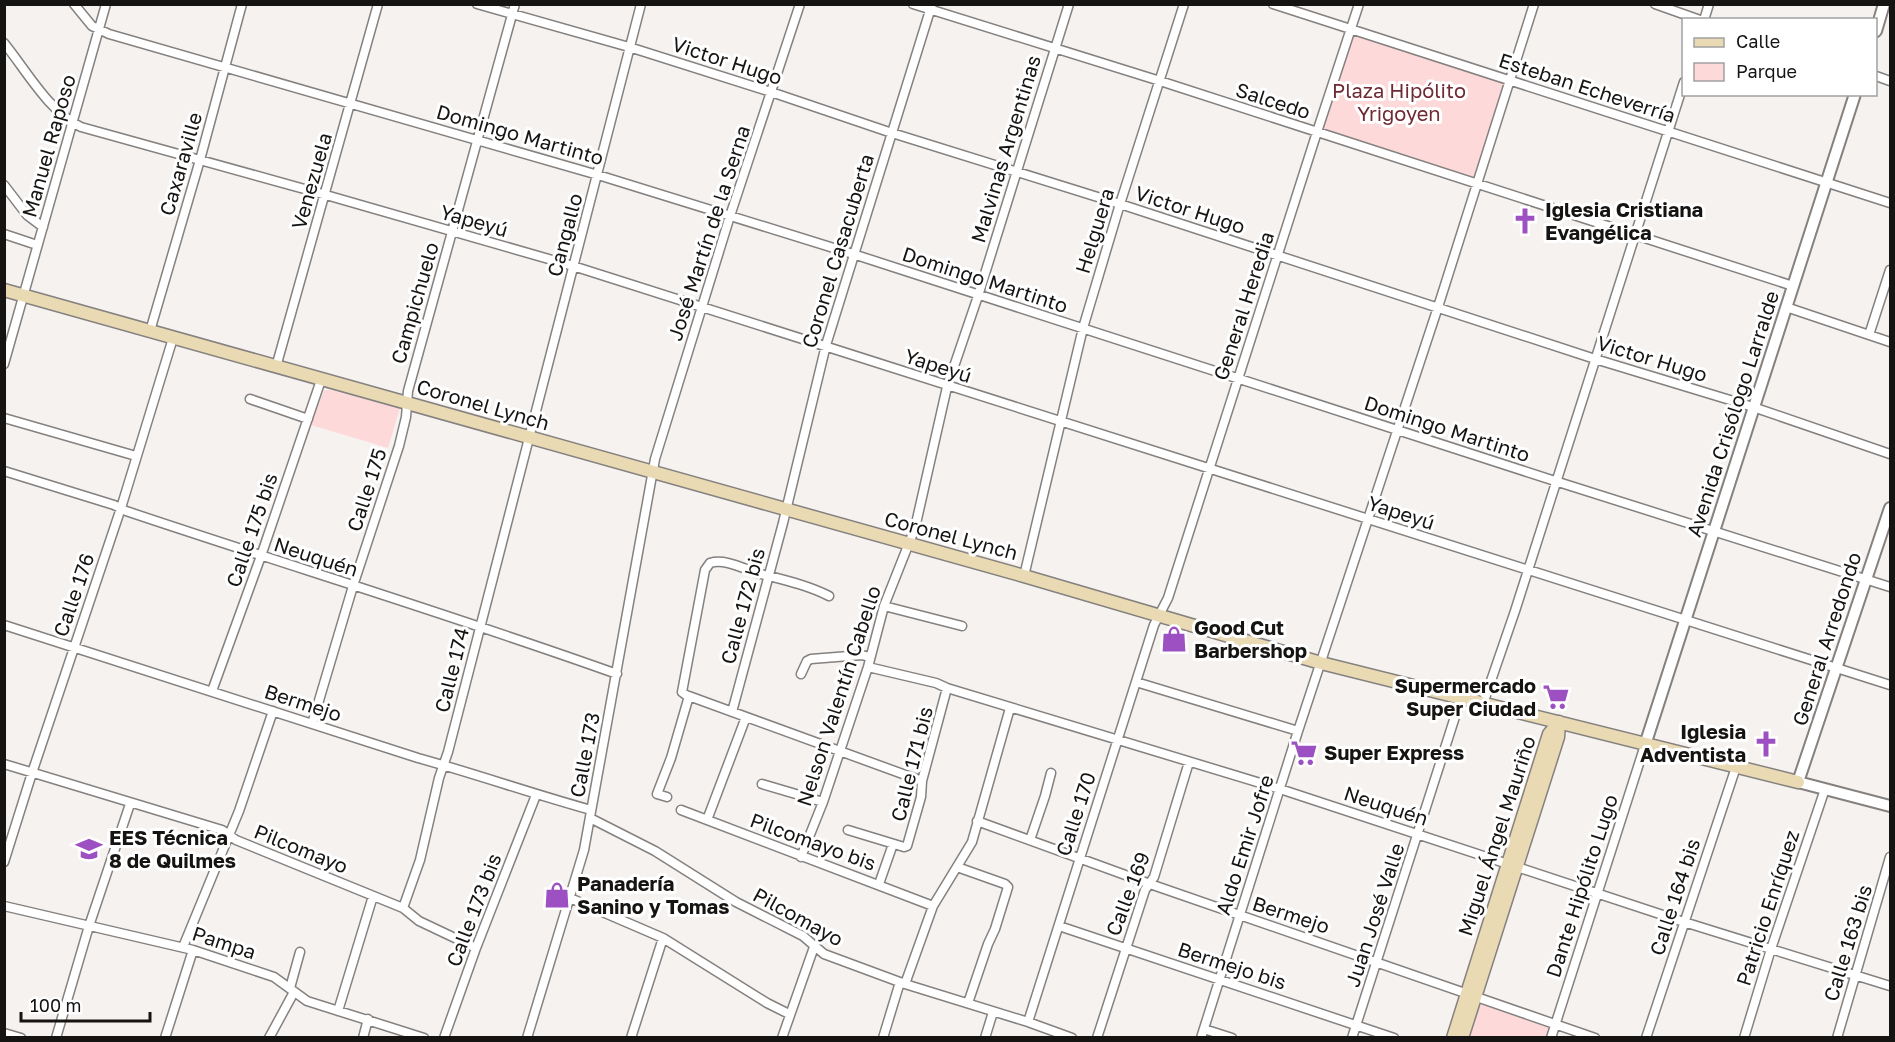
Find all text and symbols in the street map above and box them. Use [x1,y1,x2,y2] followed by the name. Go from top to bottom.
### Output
[1682,18,1877,96] legend
[1736,30,1780,52] text: Calle
[669,31,785,89] street label: Victor Hugo
[1496,47,1679,127] street label: Esteban Echeverría
[965,52,1045,245] street label: Malvinas Argentinas
[1736,60,1797,82] text: Parque
[16,72,80,220] street label: Manuel Raposo
[1233,77,1314,123] street label: Salcedo
[1332,78,1466,125] park label: Plaza Hipólito Yrigoyen
[434,99,607,169] street label: Domingo Martinto
[154,109,206,218] street label: Caxaraville
[662,122,754,343] street label: José Martín de la Serna
[286,130,336,232] street label: Venezuela
[796,151,878,351] street label: Coronel Casacuberta
[1132,180,1248,238] street label: Victor Hugo
[1070,185,1118,276] street label: Helguera
[541,190,587,279] street label: Cangallo
[1545,197,1703,244] place label: Iglesia Cristiana Evangélica
[438,199,511,241] street label: Yapeyú
[1510,206,1540,236] church icon: Iglesia Cristiana Evangélica
[1208,228,1278,383] street label: General Heredia
[385,239,443,366] street label: Campichuelo
[899,241,1071,317] street label: Domingo Martinto
[1681,288,1783,540] street label: Avenida Crisólogo Larralde
[1594,330,1710,386] street label: Victor Hugo
[902,343,975,387] street label: Yapeyú
[414,374,552,434] street label: Coronel Lynch
[1361,390,1533,466] street label: Domingo Martinto
[341,445,391,534] street label: Calle 175
[220,469,282,590] street label: Calle 175 bis
[1365,490,1438,534] street label: Yapeyú
[882,506,1021,564] street label: Coronel Lynch
[271,531,361,581] street label: Neuquén
[715,545,769,666] street label: Calle 172 bis
[1787,549,1865,729] street label: General Arredondo
[48,550,98,639] street label: Calle 176
[791,582,885,809] street label: Nelson Valentín Cabello
[1194,615,1307,662] place label: Good Cut Barbershop
[1159,624,1189,654] shop icon: Good Cut Barbershop
[429,625,473,715] street label: Calle 174
[1395,673,1536,720] place label: Supermercado Super Ciudad
[262,678,345,726] street label: Bermejo
[1541,682,1571,712] supermarket icon: Supermercado Super Ciudad
[885,704,937,824] street label: Calle 171 bis
[564,710,604,799] street label: Calle 173
[1640,719,1746,766] place label: Iglesia Adventista
[1751,729,1781,759] church icon: Iglesia Adventista
[1452,733,1540,939] street label: Miguel Ángel Mauriño
[1289,738,1319,768] supermarket icon: Super Express
[1324,740,1464,764] place label: Super Express
[1050,769,1100,859] street label: Calle 170
[1210,772,1278,918] street label: Aldo Emir Jofre
[1341,780,1431,830] street label: Neuquén
[1540,791,1622,980] street label: Dante Hipólito Lugo
[747,807,880,875] street label: Pilcomayo bis
[251,818,352,878] street label: Pilcomayo
[109,825,236,872] place label: EES Técnica 8 de Quilmes
[1731,827,1804,989] street label: Patricio Enríquez
[74,834,104,864] school or university icon: EES Técnica 8 de Quilmes
[1644,835,1704,958] street label: Calle 164 bis
[1339,840,1409,990] street label: Juan José Valle
[1100,848,1154,939] street label: Calle 169
[440,850,506,970] street label: Calle 173 bis
[577,871,729,918] place label: Panadería Sanino y Tomas
[542,880,572,910] shop icon: Panadería Sanino y Tomas
[1818,881,1876,1004] street label: Calle 163 bis
[749,882,848,951] street label: Pilcomayo
[1250,890,1333,938] street label: Bermejo
[189,921,259,964] street label: Pampa
[1175,936,1290,994] street label: Bermejo bis
[21,985,150,1023] scale bar
[30,994,81,1016] text: 100 m

